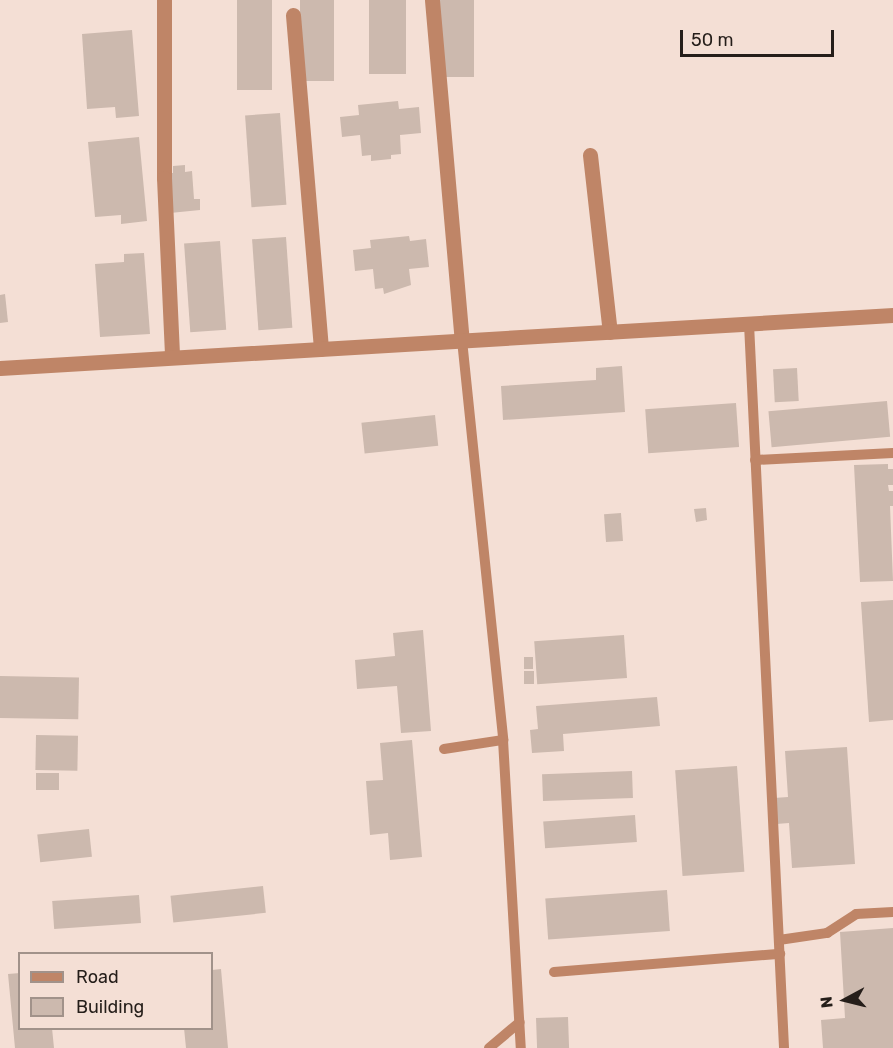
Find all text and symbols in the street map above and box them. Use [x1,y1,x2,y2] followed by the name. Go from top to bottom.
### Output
[683,18,838,56] scale bar
[691,29,734,51] text: 50 m
[18,952,213,1030] legend
[76,966,119,988] text: Road
[815,970,875,1030] north arrow
[817,995,837,1009] text: N
[76,996,144,1018] text: Building

